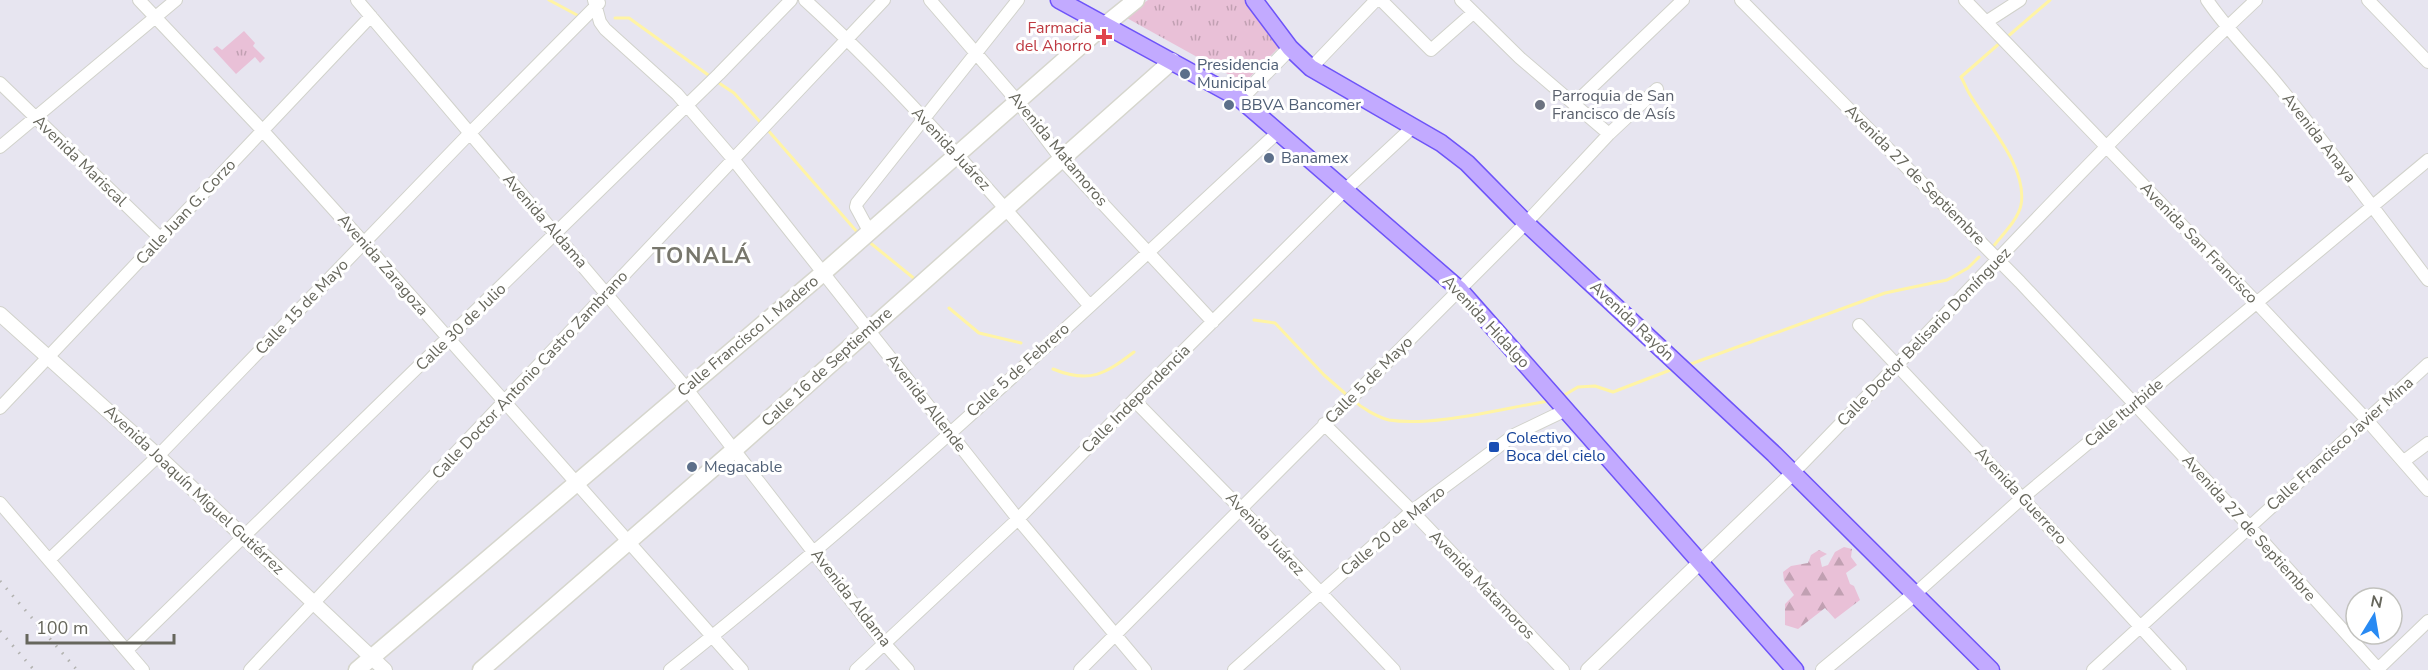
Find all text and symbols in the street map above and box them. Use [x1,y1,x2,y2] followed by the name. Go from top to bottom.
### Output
[1015,17,1092,57] place label: Farmacia del Ahorro
[1097,30,1111,44] marker: Farmacia del Ahorro
[1197,54,1279,94] place label: Presidencia Municipal
[1178,67,1192,81] marker: Presidencia Municipal
[1552,85,1676,125] place label: Parroquia de San Francisco de Asís
[1003,87,1113,211] street label: Avenida Matamoros
[2277,89,2361,187] street label: Avenida Anaya
[1241,94,1361,116] place label: BBVA Bancomer
[1222,98,1236,112] marker: BBVA Bancomer
[1533,98,1547,112] marker: Parroquia de San Francisco de Asís
[1840,100,1990,250] street label: Avenida 27 de Septiembre
[907,102,995,196] street label: Avenida Juárez
[28,111,132,212] street label: Avenida Mariscal
[1281,147,1349,169] place label: Banamex
[1262,151,1276,165] marker: Banamex
[131,154,241,270] street label: Calle Juan G. Corzo
[498,169,592,273] street label: Avenida Aldama
[2135,177,2263,309] street label: Avenida San Francisco
[333,209,433,321] street label: Avenida Zaragoza
[652,241,752,271] district label: TONALÁ
[1832,243,2016,431] street label: Calle Doctor Belisario Domínguez
[251,254,354,360] street label: Calle 15 de Mayo
[427,266,633,484] street label: Calle Doctor Antonio Castro Zambrano
[673,270,823,402] street label: Calle Francisco I. Madero
[1437,271,1535,373] street label: Avenida Hidalgo
[1585,276,1679,366] street label: Avenida Rayón
[411,278,511,376] street label: Calle 30 de Julio
[757,302,897,432] street label: Calle 16 de Septiembre
[962,318,1074,422] street label: Calle 5 de Febrero
[1320,331,1418,429] street label: Calle 5 de Mayo
[1077,340,1195,458] street label: Calle Independencia
[881,349,971,457] street label: Avenida Allende
[2262,372,2418,516] street label: Calle Francisco Javier Mina
[2080,374,2168,452] street label: Calle Iturbide
[99,400,289,580] street label: Avenida Joaquín Miguel Gutiérrez
[1506,427,1606,467] place label: Colectivo Boca del cielo
[1487,440,1501,454] marker: Colectivo Boca del cielo
[1970,442,2072,550] street label: Avenida Guerrero
[2177,450,2321,606] street label: Avenida 27 de Septiembre
[704,456,782,478] place label: Megacable
[685,460,699,474] marker: Megacable
[1336,481,1450,581] street label: Calle 20 de Marzo
[1221,487,1309,581] street label: Avenida Juárez
[1424,526,1540,644] street label: Avenida Matamoros
[806,544,896,652] street label: Avenida Aldama
[2344,586,2404,646] north arrow
[2369,590,2385,614] text: N
[27,607,174,645] scale bar
[36,616,88,640] text: 100 m

